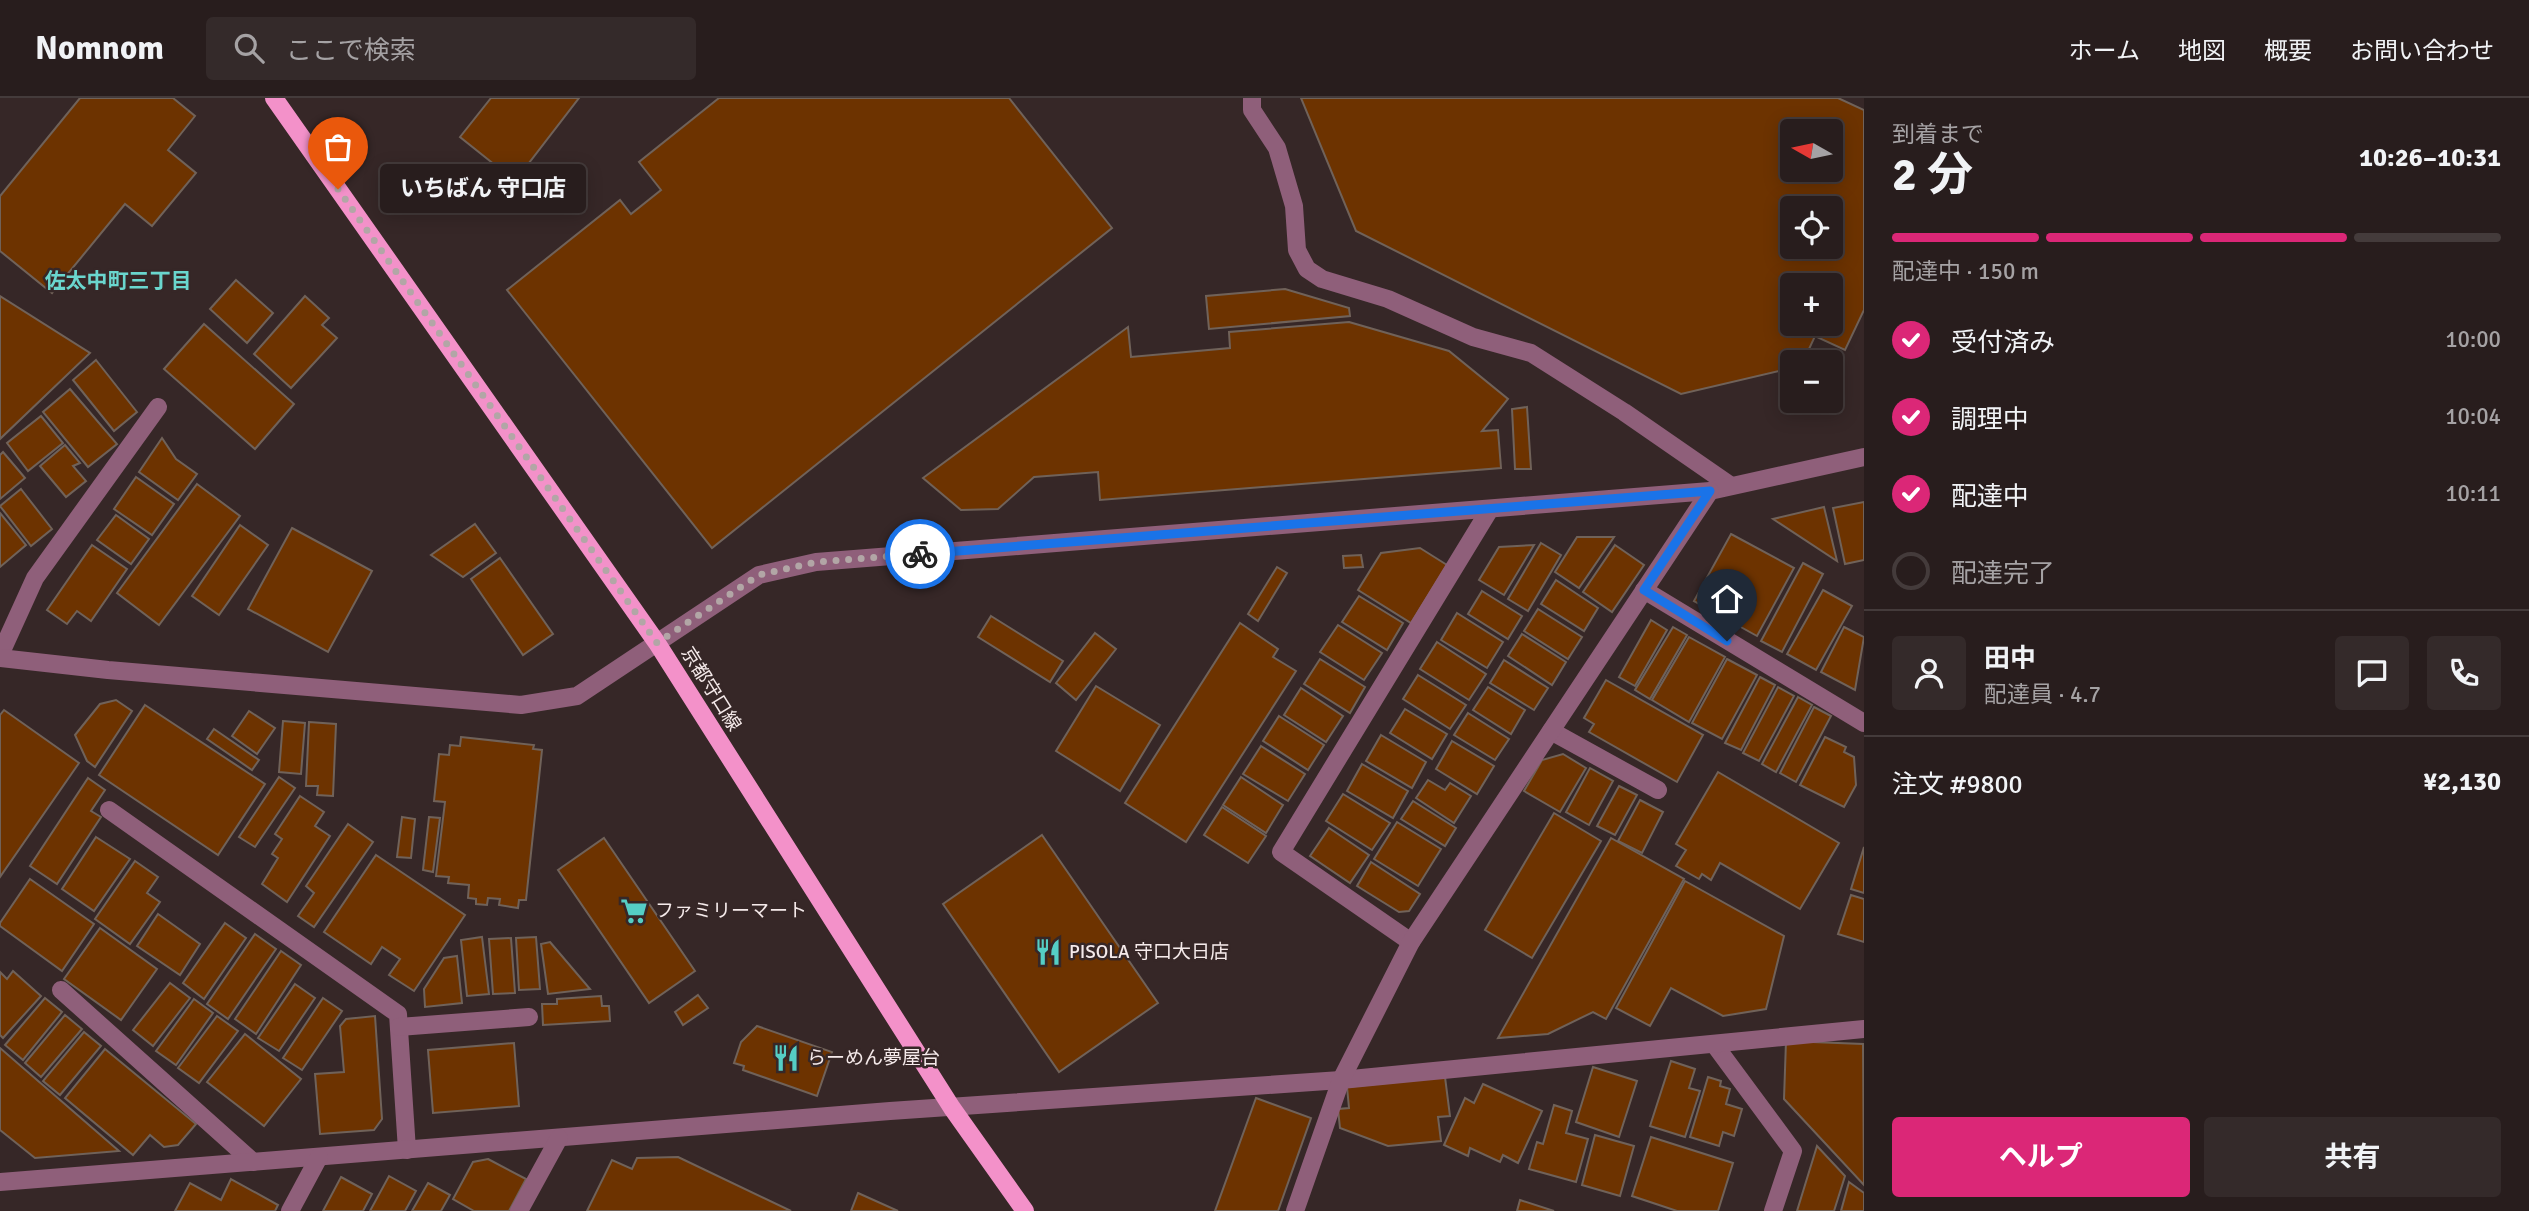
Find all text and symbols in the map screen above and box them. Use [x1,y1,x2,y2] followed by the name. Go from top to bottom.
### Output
[206,17,696,80] search box
[35,28,164,69] text: Nomnom
[230,29,268,67] icon: search
[286,35,416,67] text: ここで検索
[2069,36,2140,66] text: ホーム
[2178,36,2226,66] text: 地図
[2264,36,2312,66] text: 概要
[2350,36,2494,66] text: お問い合わせ
[308,117,368,189] pin
[1780,119,1843,182] north arrow
[1780,119,1843,413] map controls
[1892,120,1984,149] text: 到着まで
[319,128,357,166] icon: bag
[2359,142,2501,174] text: 10:26–10:31
[1892,147,1973,203] text: 2 分
[380,164,586,214] callout: いちばん 守口店
[400,174,566,203] text: いちばん 守口店
[1780,196,1843,259] button: locate
[1892,257,2039,286] text: 配達中 · 150 m
[45,268,192,294] district label: 佐太中町三丁目
[1780,273,1843,336] button: +
[1892,321,1930,359] icon: check
[2445,325,2501,354] text: 10:00
[1951,327,2055,359] text: 受付済み
[1780,350,1843,413] button: −
[1892,398,1930,436] icon: check
[2445,402,2501,431] text: 10:04
[1951,404,2029,436] text: 調理中
[1892,475,1930,513] icon: check
[2445,479,2501,508] text: 10:11
[1951,481,2029,513] text: 配達中
[885,519,955,589] courier
[901,535,939,573] icon: bike
[1951,558,2055,590] text: 配達完了
[1697,569,1757,641] pin
[1708,580,1746,618] icon: home
[1892,636,1966,710] button: person
[2335,636,2409,710] button: chat
[2427,636,2501,710] button: phone
[676,642,746,736] street label: 京都守口線
[1984,643,2036,675] text: 田中
[1984,680,2101,709] text: 配達員 · 4.7
[2423,766,2501,798] text: ¥2,130
[1892,769,2023,801] text: 注文 #9800
[619,896,649,926] supermarket icon: ファミリーマート
[655,899,807,923] place label: ファミリーマート
[1033,937,1063,967] restaurant icon: PISOLA 守口大日店
[1069,940,1229,964] place label: PISOLA 守口大日店
[771,1043,801,1073] restaurant icon: らーめん夢屋台
[807,1046,940,1070] place label: らーめん夢屋台
[1892,1117,2190,1197] button: ヘルプ
[2204,1117,2501,1197] button: 共有

